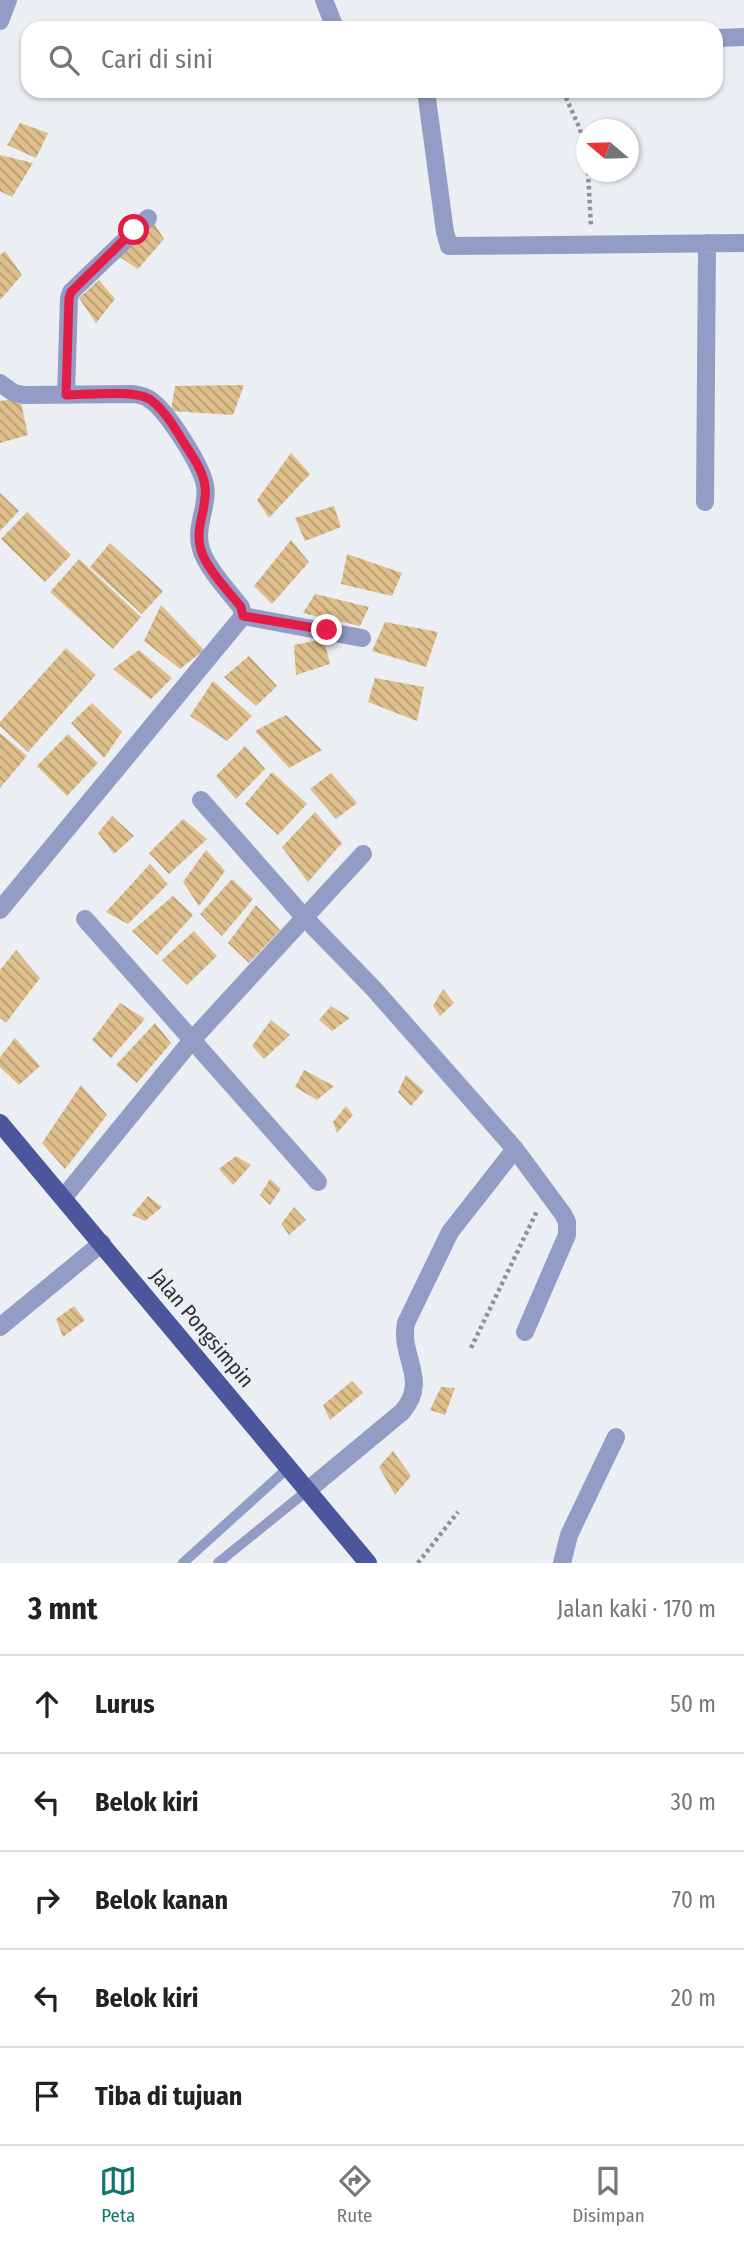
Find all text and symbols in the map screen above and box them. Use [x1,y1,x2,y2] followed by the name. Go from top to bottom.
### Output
[21,21,723,98] search box
[45,41,83,79] icon: search
[101,44,213,75] text: Cari di sini
[576,119,639,182] north arrow
[118,214,149,245] route start
[311,614,342,645] route end
[145,1263,259,1393] street label: Jalan Pongsimpin
[28,1591,98,1627] text: 3 mnt
[557,1595,716,1623] text: Jalan kaki · 170 m
[28,1685,66,1723] icon: ahead
[95,1689,155,1720] text: Lurus
[670,1690,716,1718] text: 50 m
[28,1783,66,1821] icon: left
[95,1787,198,1818] text: Belok kiri
[671,1788,716,1816] text: 30 m
[28,1881,66,1919] icon: right
[95,1885,228,1916] text: Belok kanan
[672,1886,716,1914] text: 70 m
[28,1979,66,2017] icon: left
[95,1983,198,2014] text: Belok kiri
[671,1984,716,2012] text: 20 m
[28,2077,66,2115] icon: arrive
[95,2081,242,2112] text: Tiba di tujuan
[99,2162,137,2227] tab: Peta
[336,2162,374,2227] tab: Rute
[572,2162,645,2227] tab: Disimpan

